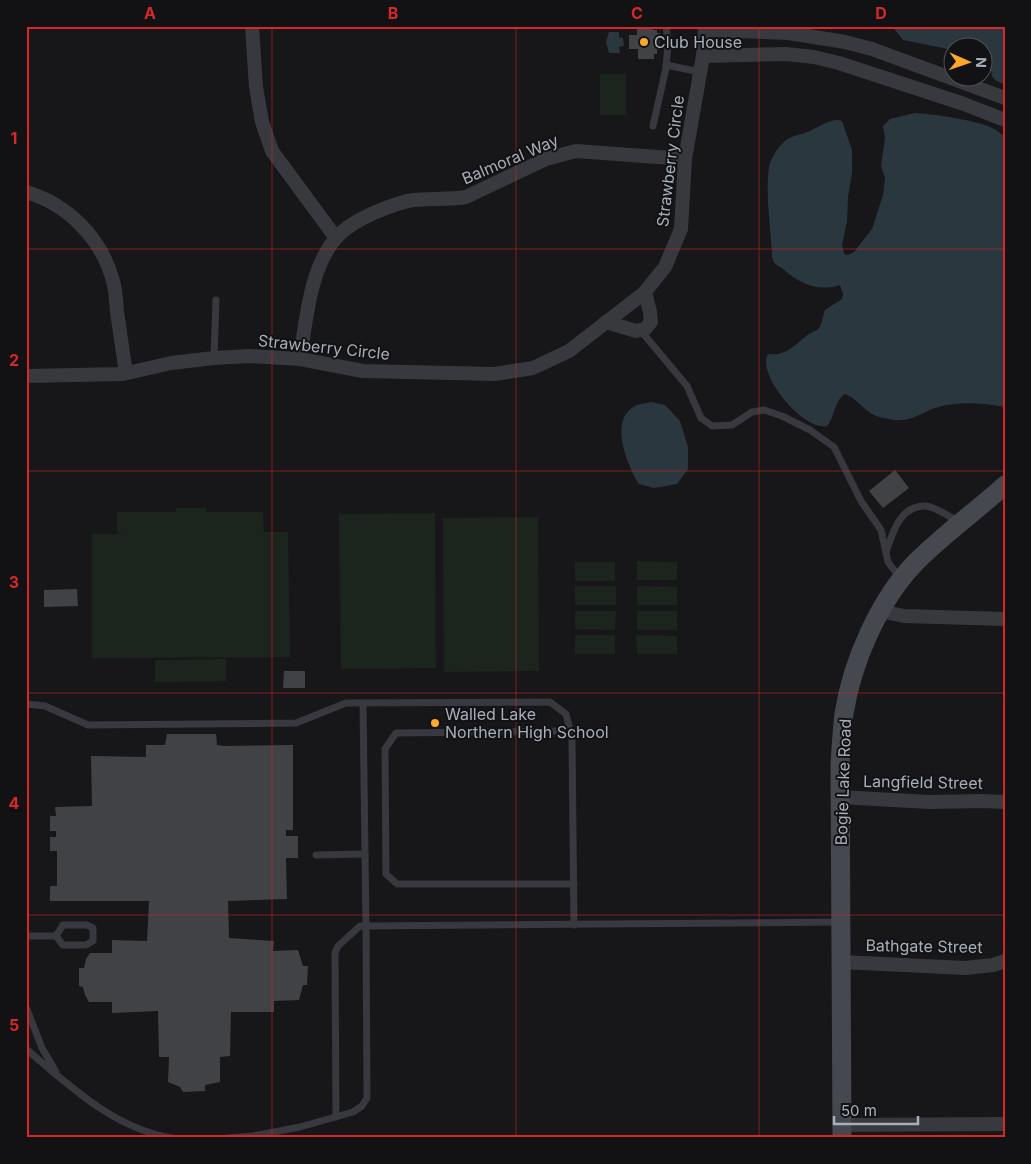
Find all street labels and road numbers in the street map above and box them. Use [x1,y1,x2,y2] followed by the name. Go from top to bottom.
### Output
[652,94,688,228] street label: Strawberry Circle
[459,130,561,188] street label: Balmoral Way
[257,330,391,364] street label: Strawberry Circle
[831,718,855,846] street label: Bogie Lake Road
[863,771,983,793] street label: Langfield Street
[865,935,983,957] street label: Bathgate Street

